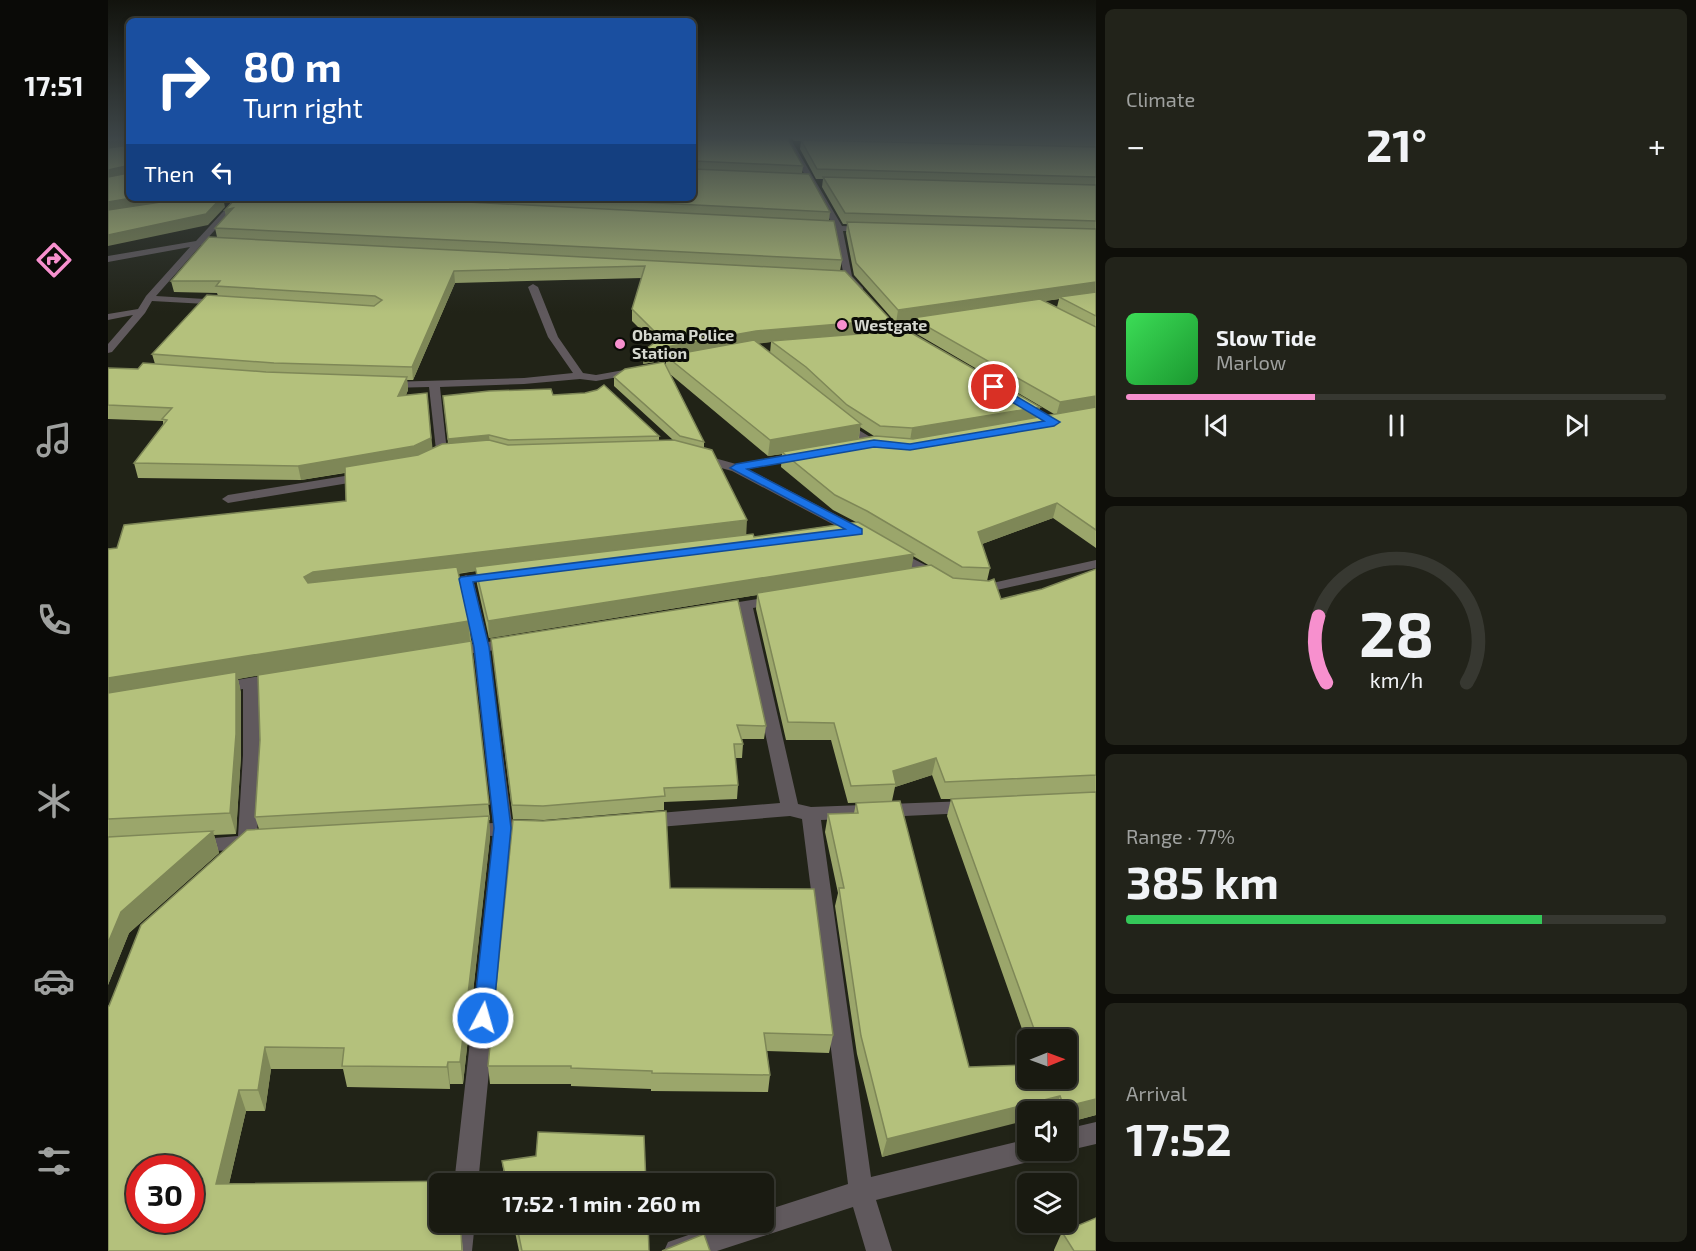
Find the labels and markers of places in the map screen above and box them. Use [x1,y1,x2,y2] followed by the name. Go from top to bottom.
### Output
[854,315,927,334] place label: Westgate
[835,318,849,332] marker: Westgate
[632,325,734,362] place label: Obama Police Station
[613,337,627,351] marker: Obama Police Station
[968,361,1019,412] pin

